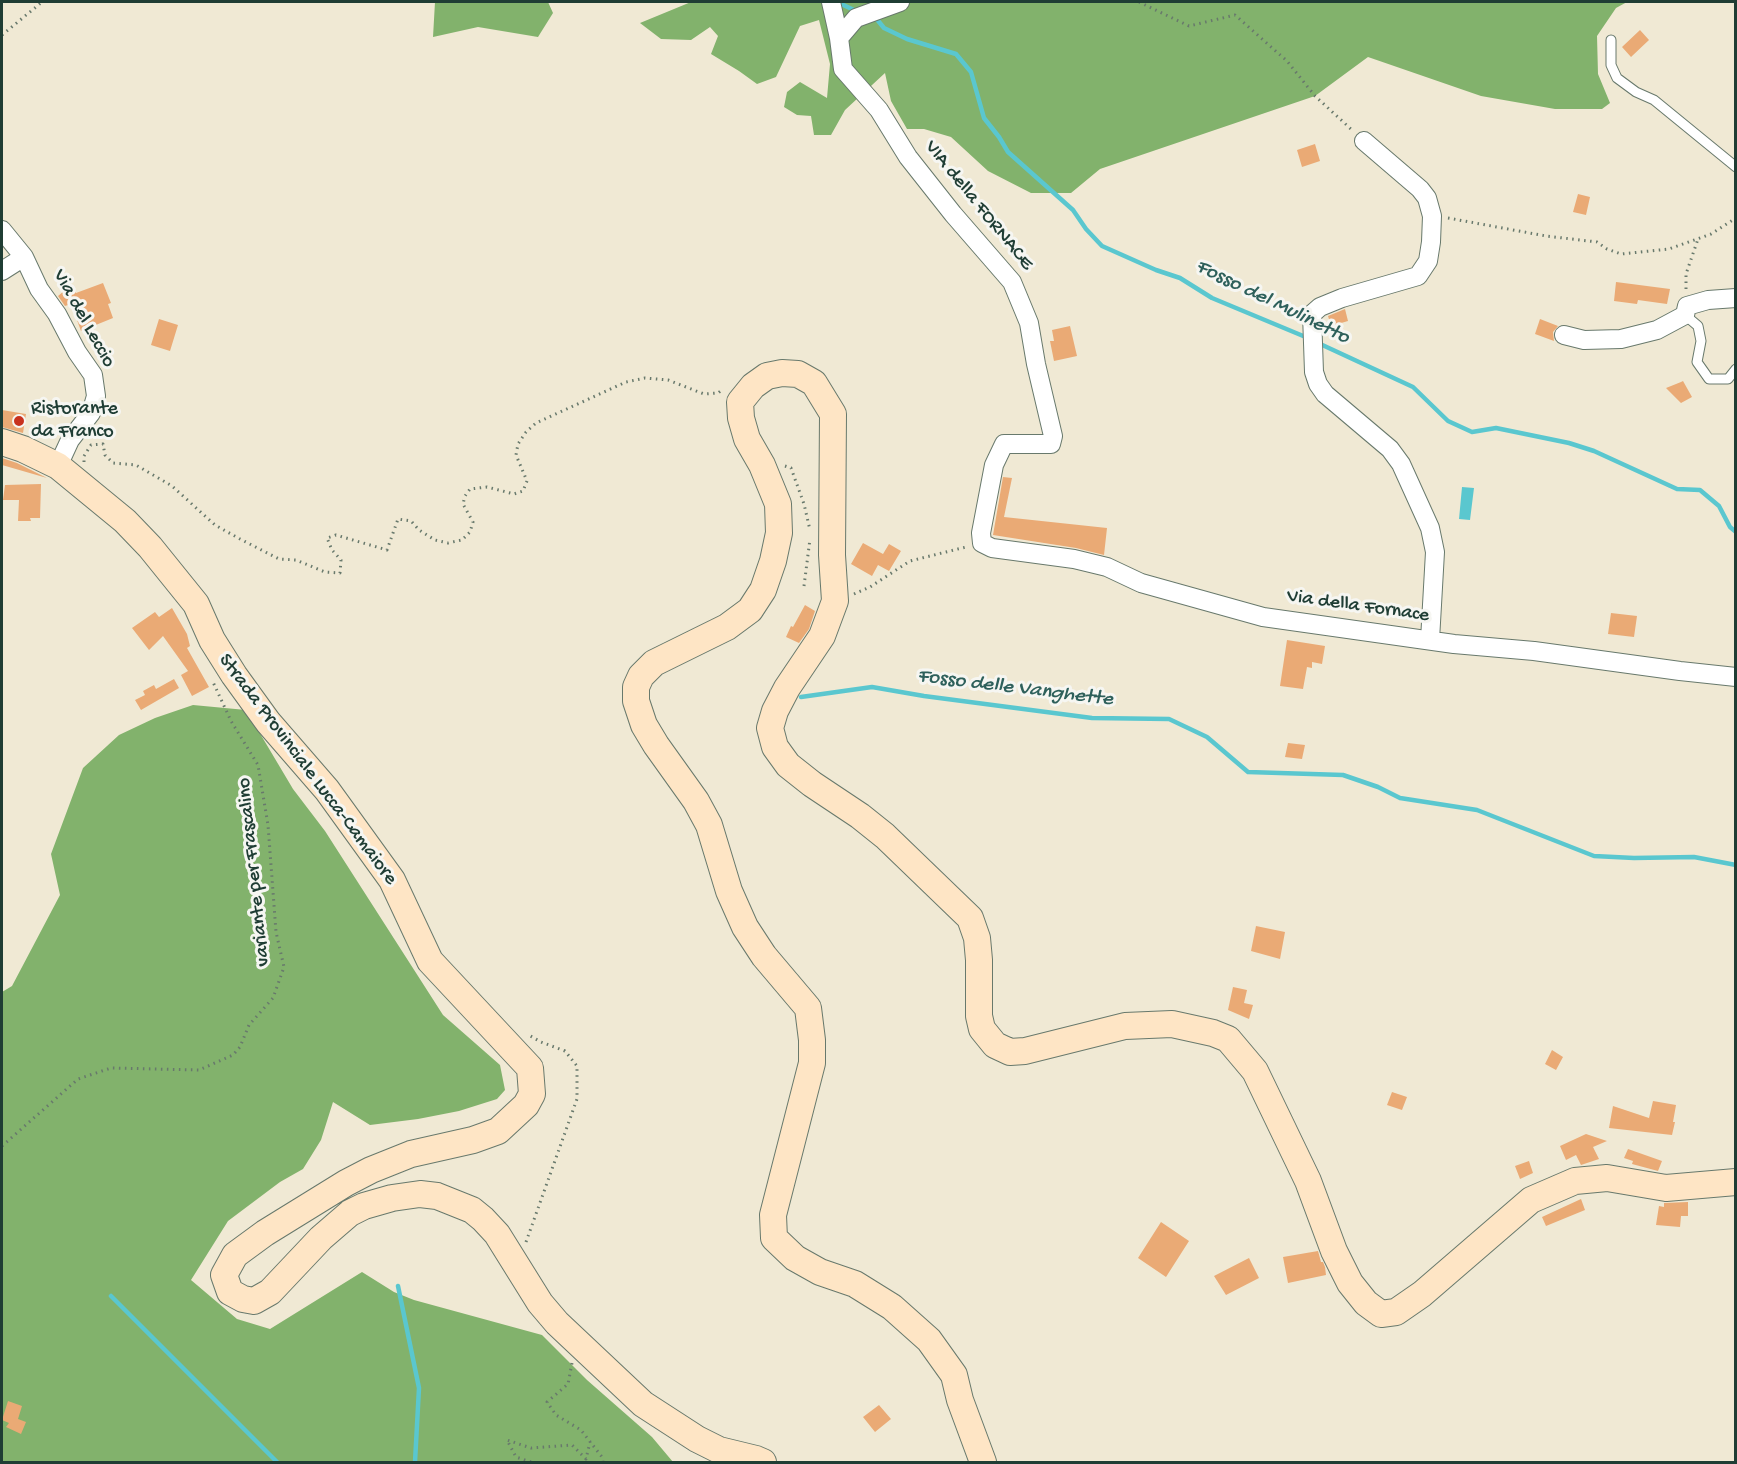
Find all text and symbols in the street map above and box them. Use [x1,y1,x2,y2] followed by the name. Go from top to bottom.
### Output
[918,136,1038,276] street label: VIA della FORNACE
[1191,255,1353,351] water label: Fosso del Mulinetto
[46,266,120,372] street label: Via del Leccio
[31,398,118,445] place label: Ristorante da Franco
[12,414,26,428] marker: Ristorante da Franco
[1285,585,1431,629] street label: Via della Fornace
[212,650,402,890] street label: Strada Provinciale Lucca-Camaiore
[916,665,1114,713] water label: Fosso delle Vanghette
[233,777,277,967] street label: variante per Frascalino

